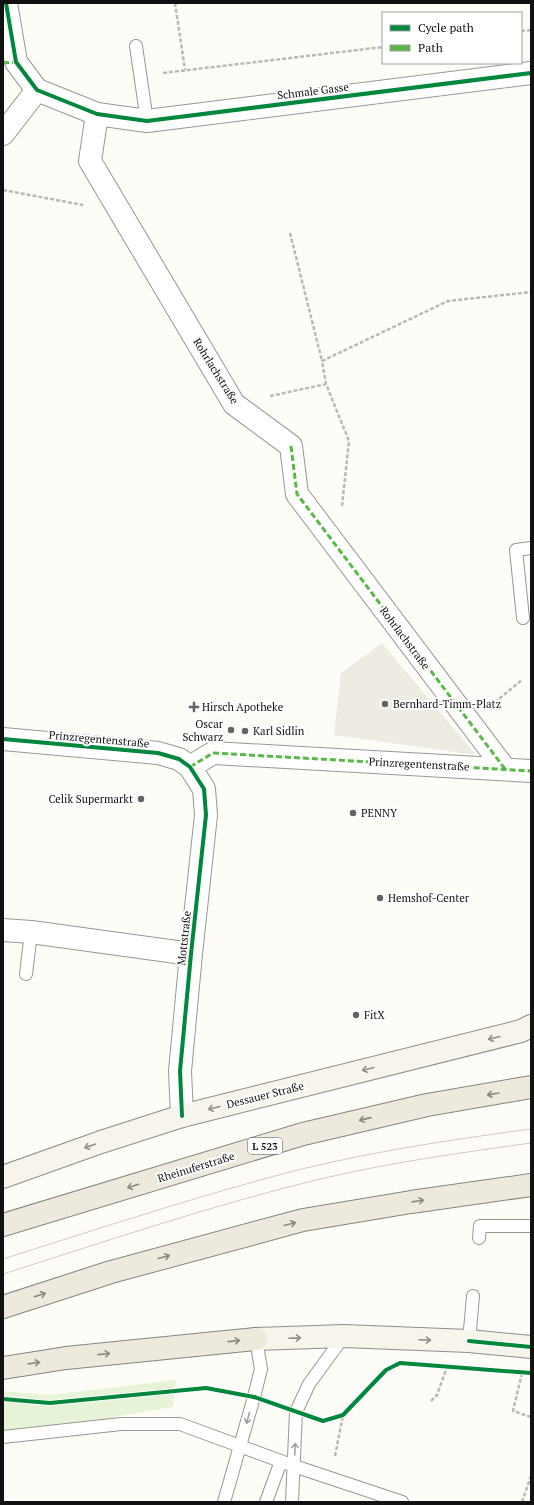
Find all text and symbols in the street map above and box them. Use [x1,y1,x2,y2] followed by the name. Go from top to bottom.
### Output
[382,12,522,64] legend
[418,20,474,35] text: Cycle path
[418,40,443,55] text: Path
[276,80,350,102] street label: Schmale Gasse
[190,335,242,407] street label: Rohrlachstraße
[377,604,433,673] street label: Rohrlachstraße
[393,697,501,711] place label: Bernhard-Timm-Platz
[380,699,390,709] marker: Bernhard-Timm-Platz
[202,700,284,714] place label: Hirsch Apotheke
[189,702,199,712] marker: Hirsch Apotheke
[182,717,224,744] place label: Oscar Schwarz
[253,724,305,738] place label: Karl Sidlin
[226,725,236,735] marker: Oscar Schwarz
[240,726,250,736] marker: Karl Sidlin
[48,728,150,750] street label: Prinzregentenstraße
[368,754,470,774] street label: Prinzregentenstraße
[48,792,133,806] place label: Celik Supermarkt
[136,794,146,804] marker: Celik Supermarkt
[361,806,398,820] place label: PENNY
[348,808,358,818] marker: PENNY
[388,891,470,905] place label: Hemshof-Center
[375,893,385,903] marker: Hemshof-Center
[174,910,194,966] street label: Mottstraße
[364,1008,385,1022] place label: FitX
[351,1010,361,1020] marker: FitX
[488,1034,501,1042] one-way arrow
[361,1066,374,1074] one-way arrow
[225,1078,306,1111] street label: Dessauer Straße
[486,1090,499,1098] one-way arrow
[208,1105,221,1112] one-way arrow
[359,1116,372,1124] one-way arrow
[248,1138,282,1154] road number: L 523
[84,1143,97,1150] one-way arrow
[156,1149,237,1185] street label: Rheinuferstraße
[126,1183,139,1190] one-way arrow
[411,1197,424,1205] one-way arrow
[283,1220,296,1227] one-way arrow
[158,1253,171,1260] one-way arrow
[33,1291,46,1298] one-way arrow
[288,1334,301,1342] one-way arrow
[418,1336,431,1343] one-way arrow
[227,1338,240,1345] one-way arrow
[97,1351,110,1358] one-way arrow
[27,1359,40,1367] one-way arrow
[244,1412,252,1425] one-way arrow
[291,1443,298,1456] one-way arrow

